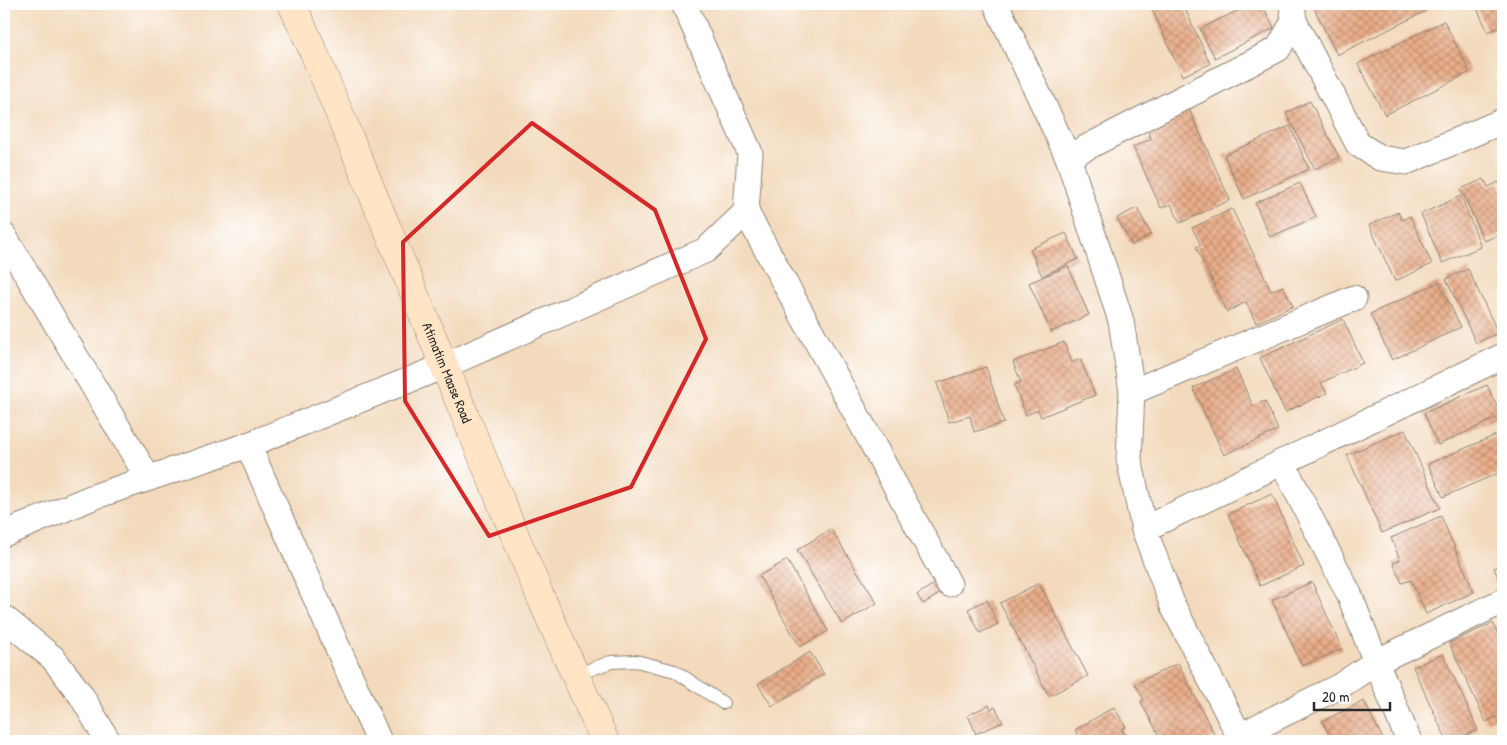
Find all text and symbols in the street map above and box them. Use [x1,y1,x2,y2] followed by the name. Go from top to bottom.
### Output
[418,319,477,426] street label: Atimatim Maase Road
[1314,680,1391,712] scale bar
[1322,686,1349,707] text: 20 m

